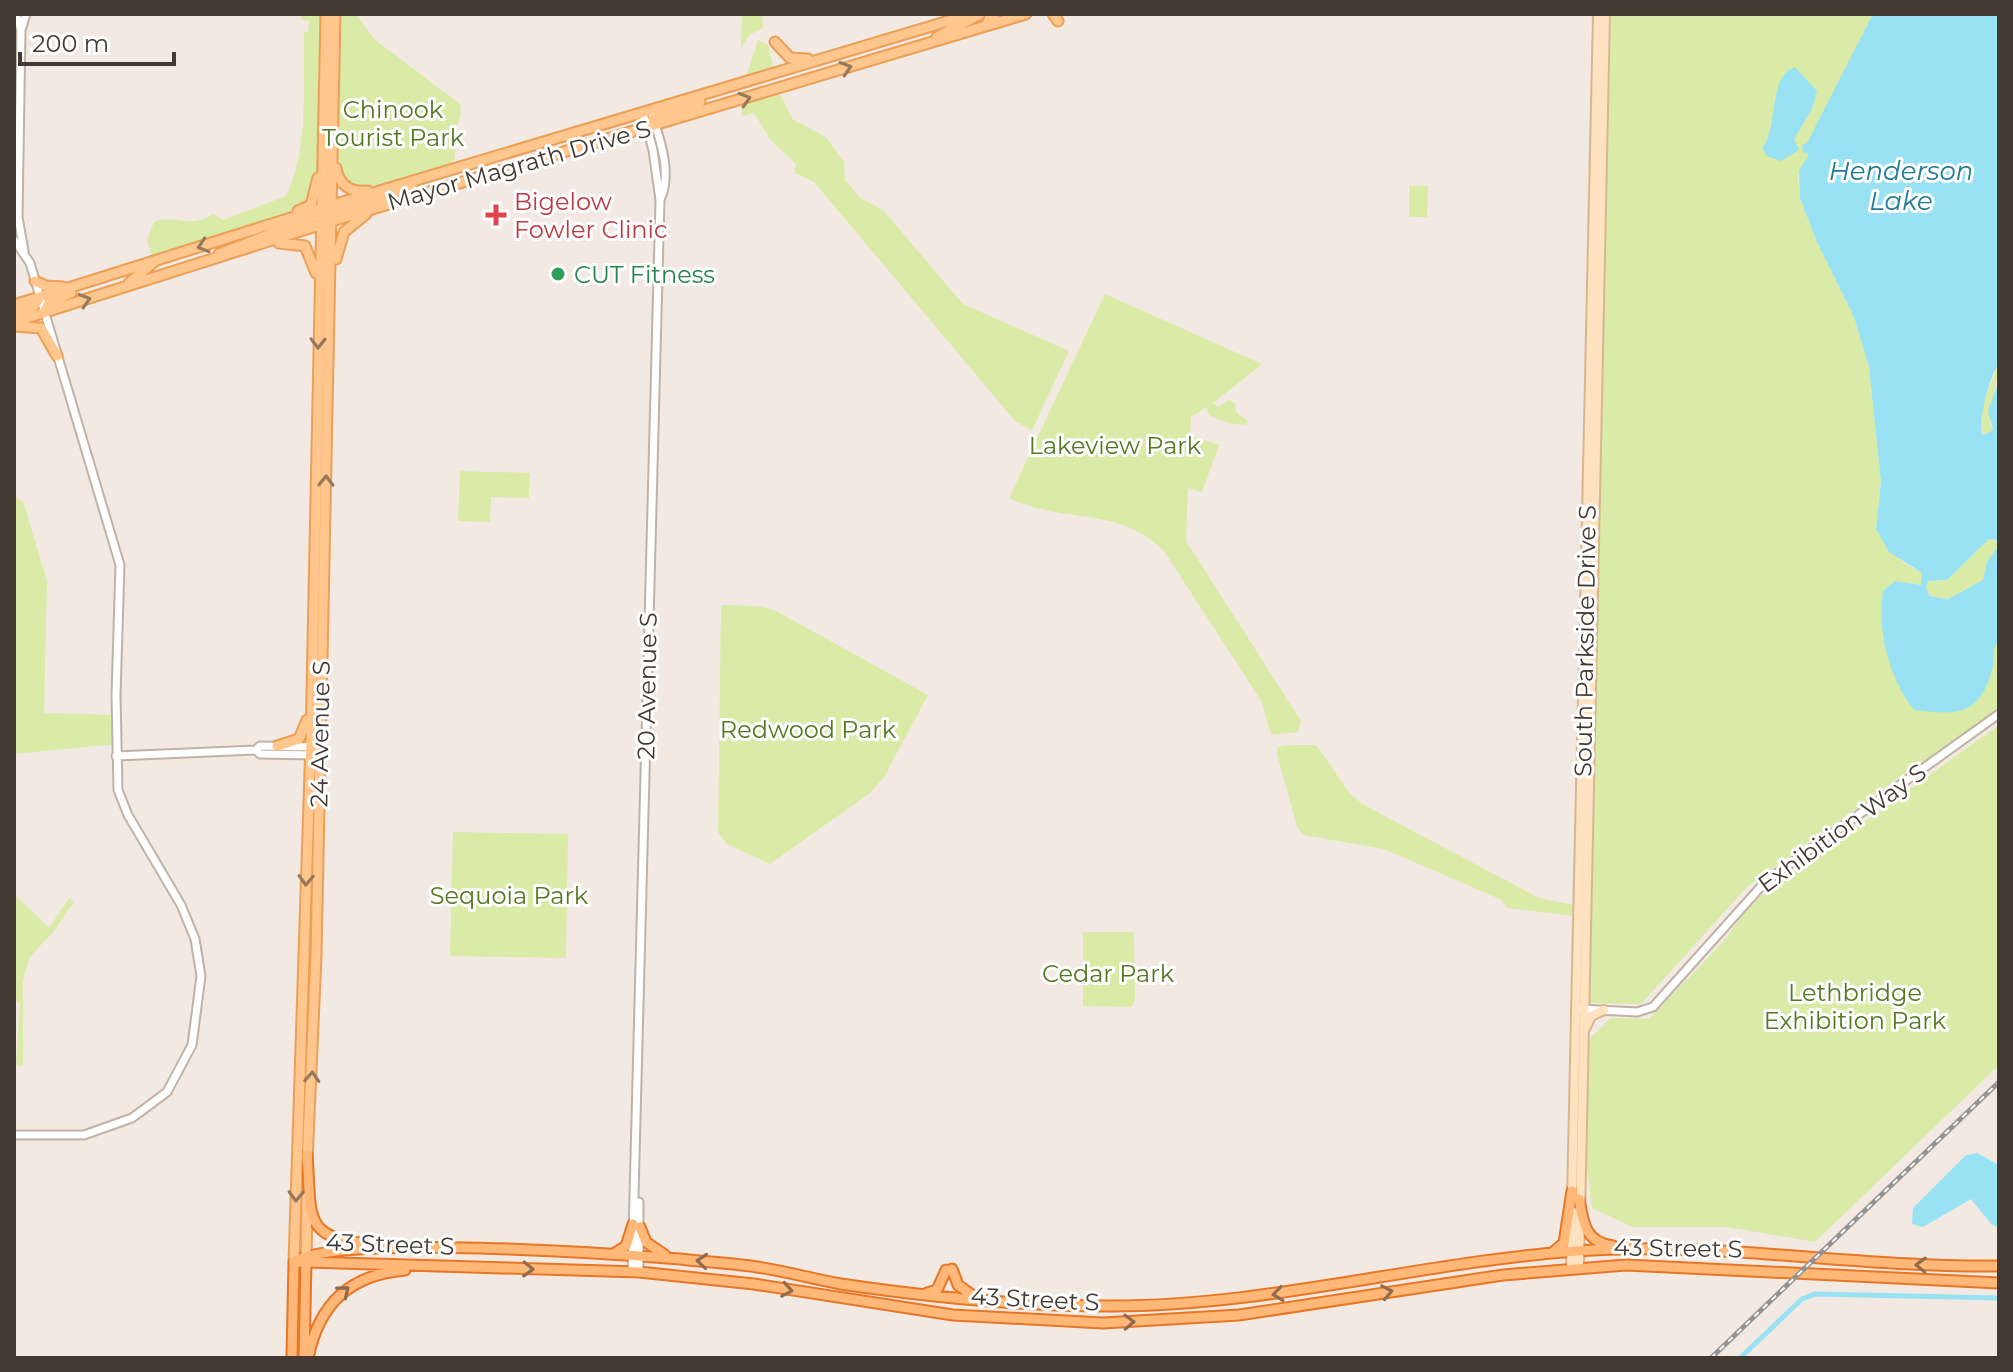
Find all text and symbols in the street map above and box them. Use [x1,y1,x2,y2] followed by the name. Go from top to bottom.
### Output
[20,16,174,66] scale bar
[32,29,109,58] text: 200 m
[839,61,853,77] one-way arrow
[737,92,751,108] one-way arrow
[322,95,465,152] park label: Chinook Tourist Park
[384,113,654,217] street label: Mayor Magrath Drive S
[1829,155,1973,217] water label: Henderson Lake
[514,187,668,244] place label: Bigelow Fowler Clinic
[485,204,507,226] marker: Bigelow Fowler Clinic
[197,237,211,253] one-way arrow
[574,260,715,289] place label: CUT Fitness
[549,265,567,283] marker: CUT Fitness
[78,293,91,309] one-way arrow
[310,337,327,350] one-way arrow
[1029,431,1202,460] park label: Lakeview Park
[317,474,335,487] one-way arrow
[1568,505,1602,777] street label: South Parkside Drive S
[631,612,663,760] street label: 20 Avenue S
[304,660,336,808] street label: 24 Avenue S
[720,715,897,744] park label: Redwood Park
[1752,757,1932,899] street label: Exhibition Way S
[298,874,315,887] one-way arrow
[430,881,589,910] park label: Sequoia Park
[1042,959,1175,988] park label: Cedar Park
[1764,978,1947,1035] park label: Lethbridge Exhibition Park
[303,1070,320,1083] one-way arrow
[287,1190,304,1203] one-way arrow
[325,1227,455,1261] street label: 43 Street S
[1613,1232,1743,1264] street label: 43 Street S
[695,1253,708,1270] one-way arrow
[1914,1257,1927,1274] one-way arrow
[522,1260,535,1277] one-way arrow
[780,1281,793,1298] one-way arrow
[970,1281,1100,1317] street label: 43 Street S
[1271,1285,1284,1302] one-way arrow
[1380,1285,1393,1302] one-way arrow
[334,1286,349,1301] one-way arrow
[1123,1313,1136,1330] one-way arrow

